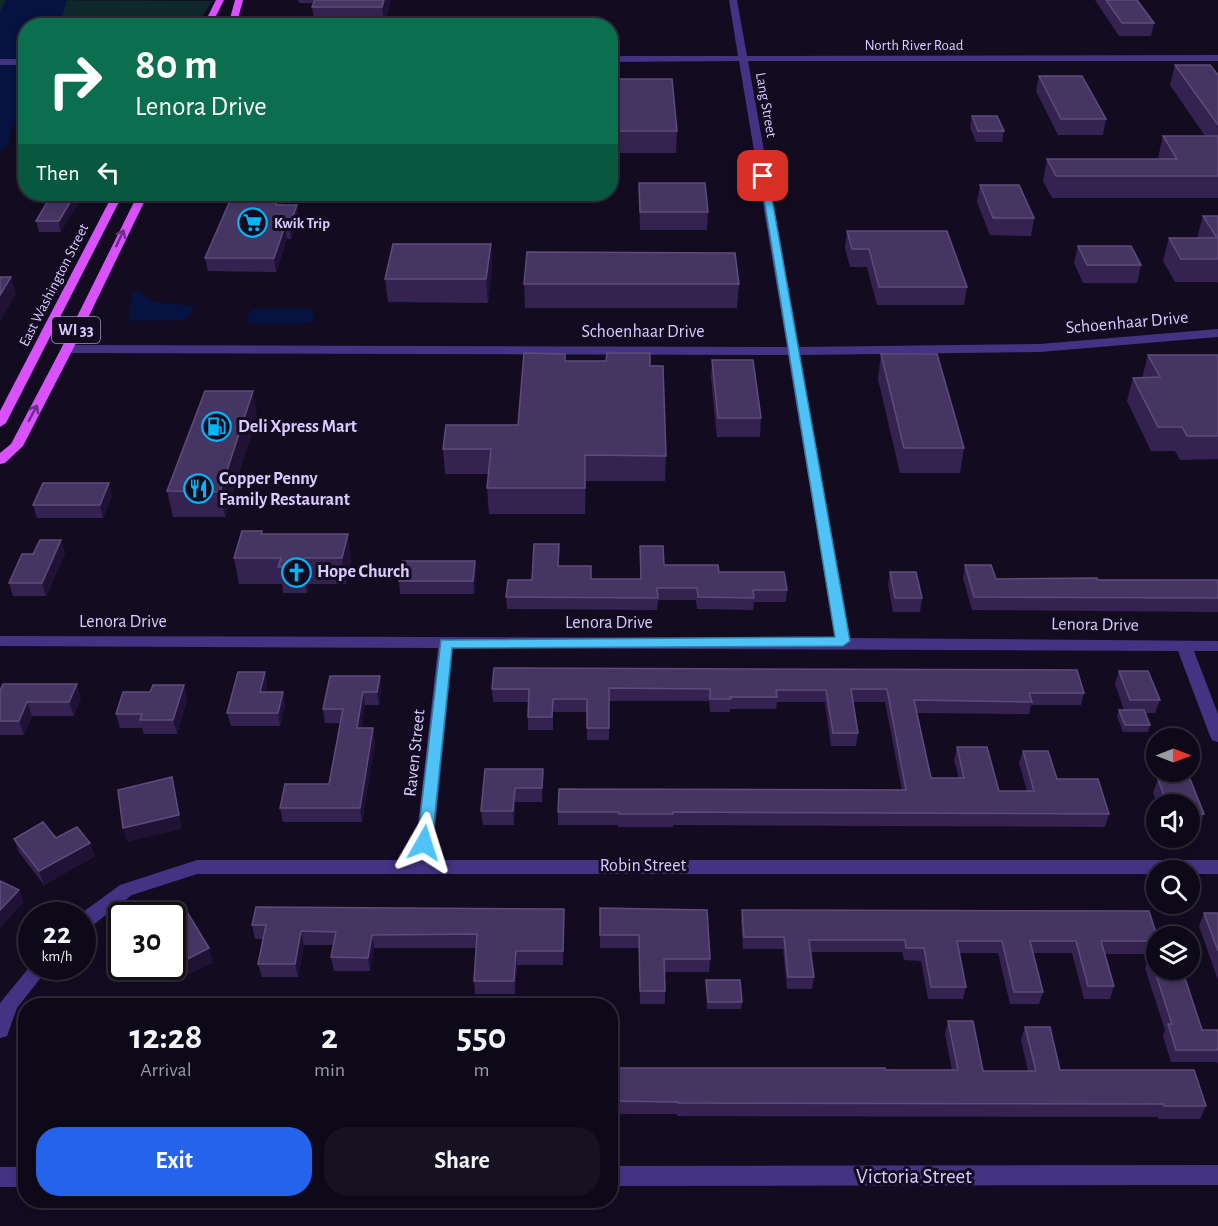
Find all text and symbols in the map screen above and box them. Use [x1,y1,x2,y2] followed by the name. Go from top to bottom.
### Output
[864,38,964,53] street label: North River Road
[36,42,114,120] icon: right
[135,44,218,86] text: 80 m
[753,71,779,139] street label: Lang Street
[135,93,267,120] text: Lenora Drive
[737,150,788,201] pin
[92,156,125,189] icon: left
[746,159,779,192] icon: arrive
[36,162,80,184] text: Then
[237,207,269,239] supermarket icon: Kwik Trip
[274,216,330,231] place label: Kwik Trip
[17,221,92,349] street label: East Washington Street
[114,230,126,248] one-way arrow
[1065,309,1189,337] street label: Schoenhaar Drive
[52,317,100,343] road number: WI 33
[582,323,704,341] street label: Schoenhaar Drive
[28,404,39,422] one-way arrow
[201,411,233,443] fuel station icon: Deli Xpress Mart
[238,418,357,436] place label: Deli Xpress Mart
[219,470,350,509] place label: Copper Penny Family Restaurant
[182,473,214,505] restaurant icon: Copper Penny Family Restaurant
[280,556,312,588] church icon: Hope Church
[317,563,410,581] place label: Hope Church
[79,613,167,631] street label: Lenora Drive
[565,614,653,632] street label: Lenora Drive
[1051,615,1139,635] street label: Lenora Drive
[401,708,429,798] street label: Raven Street
[1146,728,1200,782] north arrow
[1146,728,1200,980] map controls
[1146,794,1200,848] button: sound
[392,811,456,875] position arrow
[600,857,686,875] street label: Robin Street
[1146,860,1200,914] button: search
[108,902,186,980] speed limit sign: 30
[43,919,71,949] text: 22
[1146,926,1200,980] button: layers
[42,949,72,964] text: km/h
[130,1019,202,1055] text: 12:28
[321,1019,338,1055] text: 2
[457,1019,506,1055] text: 550
[140,1060,192,1080] text: Arrival
[314,1060,345,1080] text: min
[474,1060,490,1080] text: m
[36,1127,312,1196] button: Exit
[324,1127,600,1196] button: Share
[856,1166,972,1187] street label: Victoria Street

